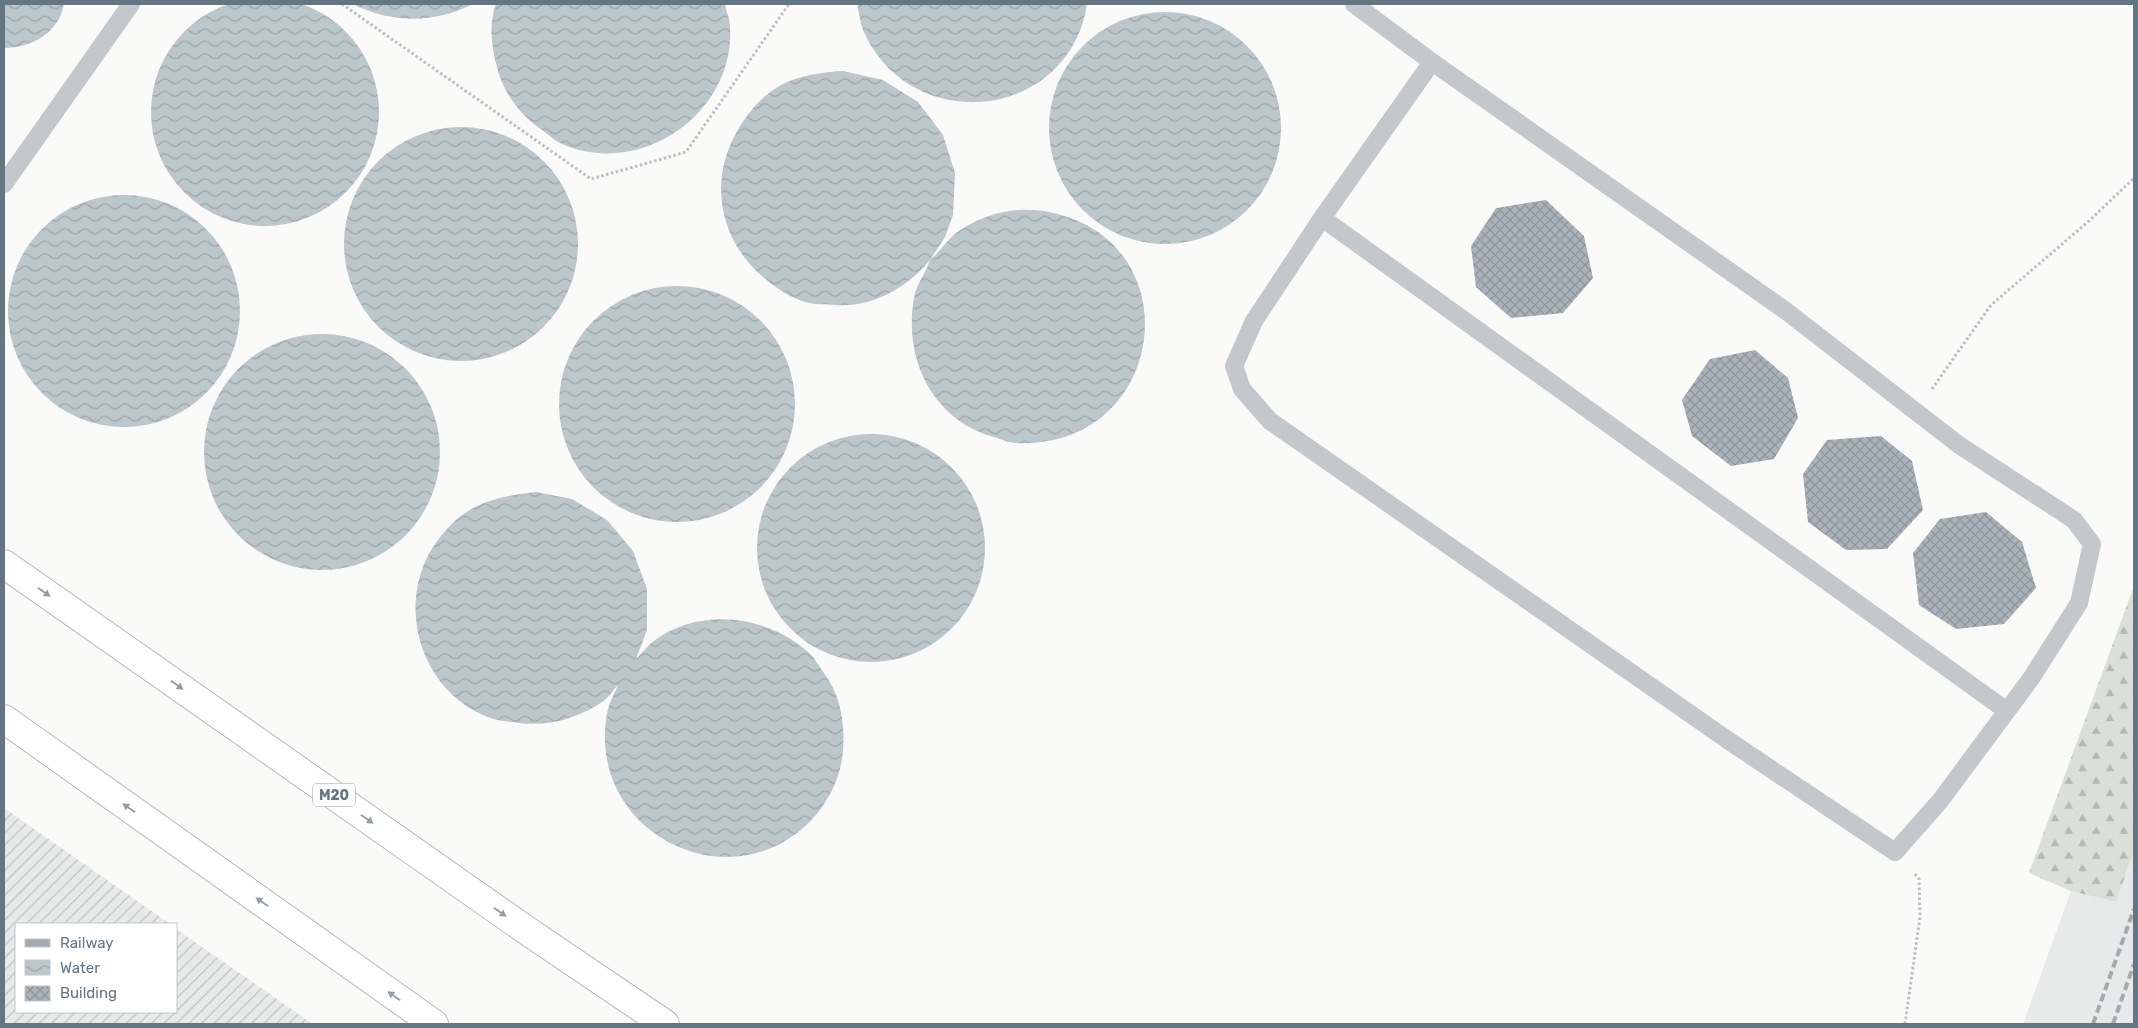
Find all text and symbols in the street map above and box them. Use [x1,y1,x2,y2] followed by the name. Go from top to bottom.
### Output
[37,587,51,597] one-way arrow
[170,680,184,690] one-way arrow
[313,784,355,806] road number: M20
[122,803,136,813] one-way arrow
[360,814,374,824] one-way arrow
[255,897,269,907] one-way arrow
[493,907,507,917] one-way arrow
[15,923,178,1013] legend
[60,934,114,952] text: Railway
[60,959,100,977] text: Water
[60,984,117,1002] text: Building
[388,991,401,1001] one-way arrow

